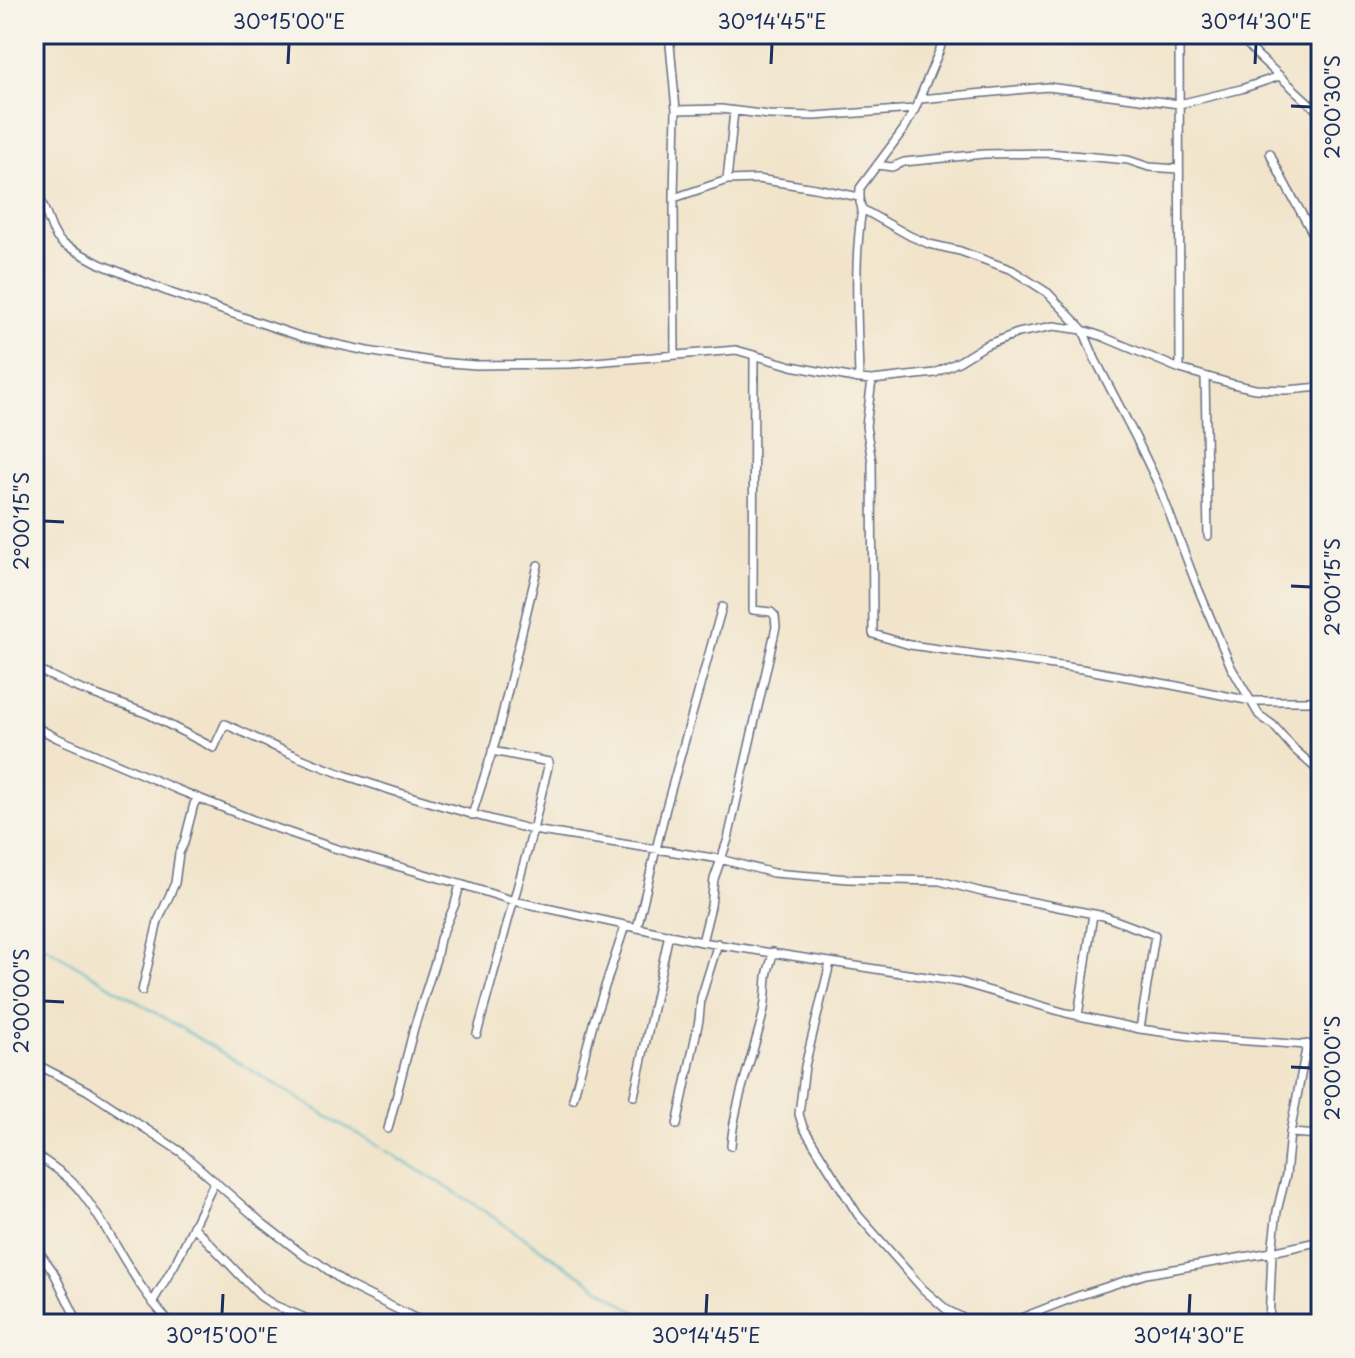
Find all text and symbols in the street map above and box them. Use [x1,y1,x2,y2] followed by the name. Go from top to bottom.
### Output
[233,6,345,36] text: 30°15'00"E
[717,6,827,36] text: 30°14'45"E
[1200,6,1312,36] text: 30°14'30"E
[1317,55,1347,159] text: 2°00'30"S
[6,472,36,570] text: 2°00'15"S
[1317,538,1347,636] text: 2°00'15"S
[6,948,36,1054] text: 2°00'00"S
[1317,1015,1347,1121] text: 2°00'00"S
[166,1320,278,1350] text: 30°15'00"E
[651,1320,761,1350] text: 30°14'45"E
[1133,1320,1245,1350] text: 30°14'30"E

